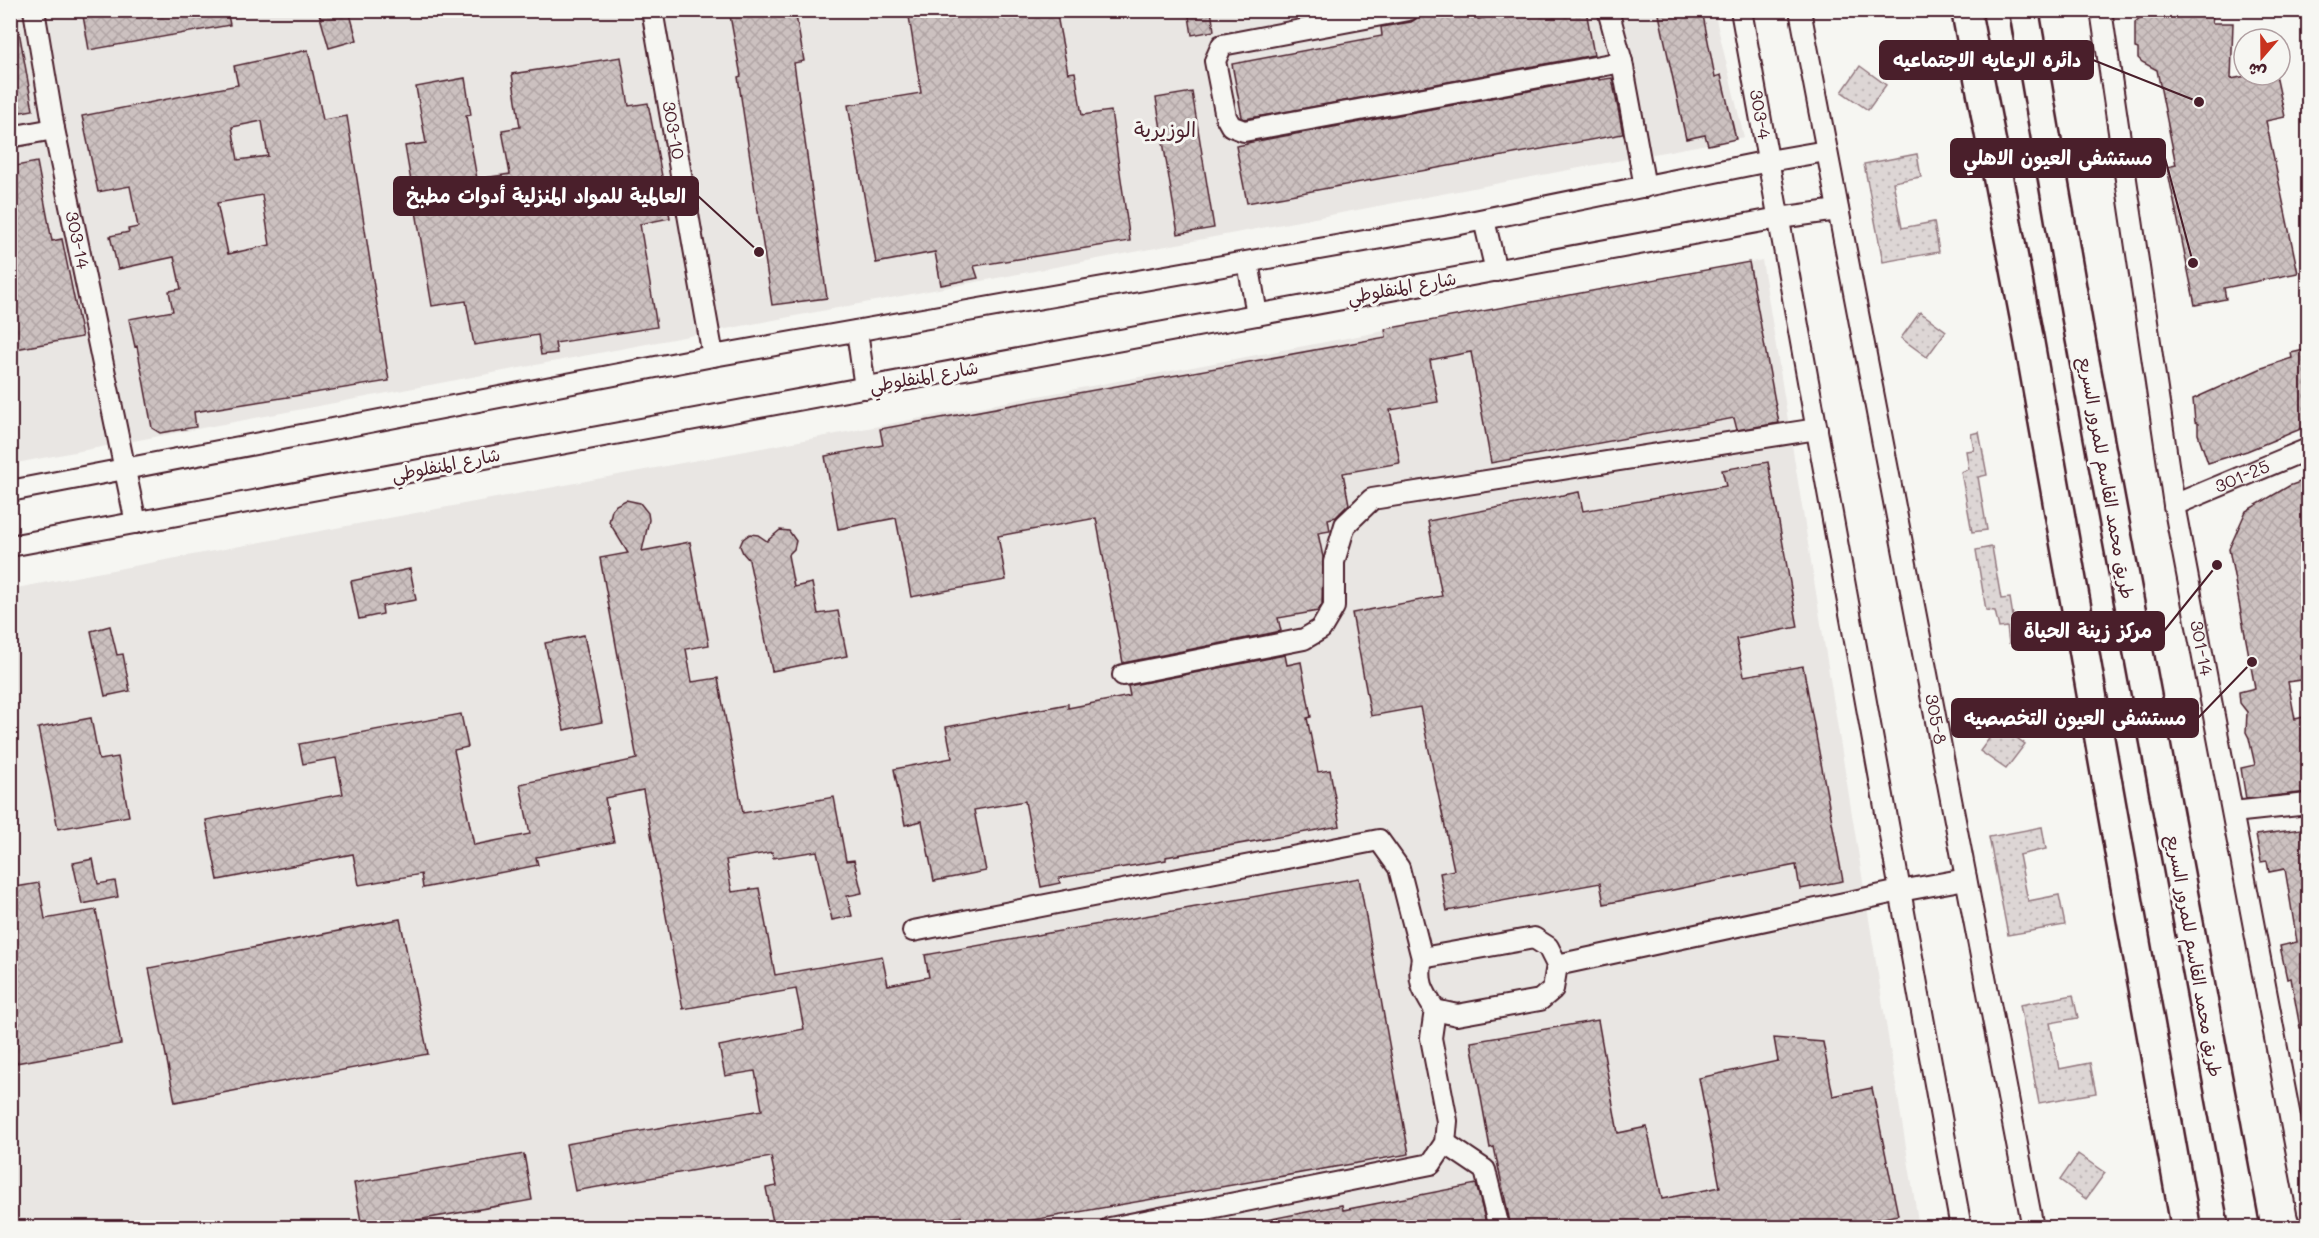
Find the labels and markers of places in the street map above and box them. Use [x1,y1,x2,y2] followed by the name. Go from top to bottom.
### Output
[1880,41,2093,79] callout: دائره الرعايه الاجتماعيه
[1951,139,2165,177] callout: مستشفى العيون الاهلي
[394,177,698,215] callout: العالمية للمواد المنزلية أدوات مطبخ
[2012,612,2164,650] callout: مركز زينة الحياة
[1952,699,2198,737] callout: مستشفى العيون التخصصيه

